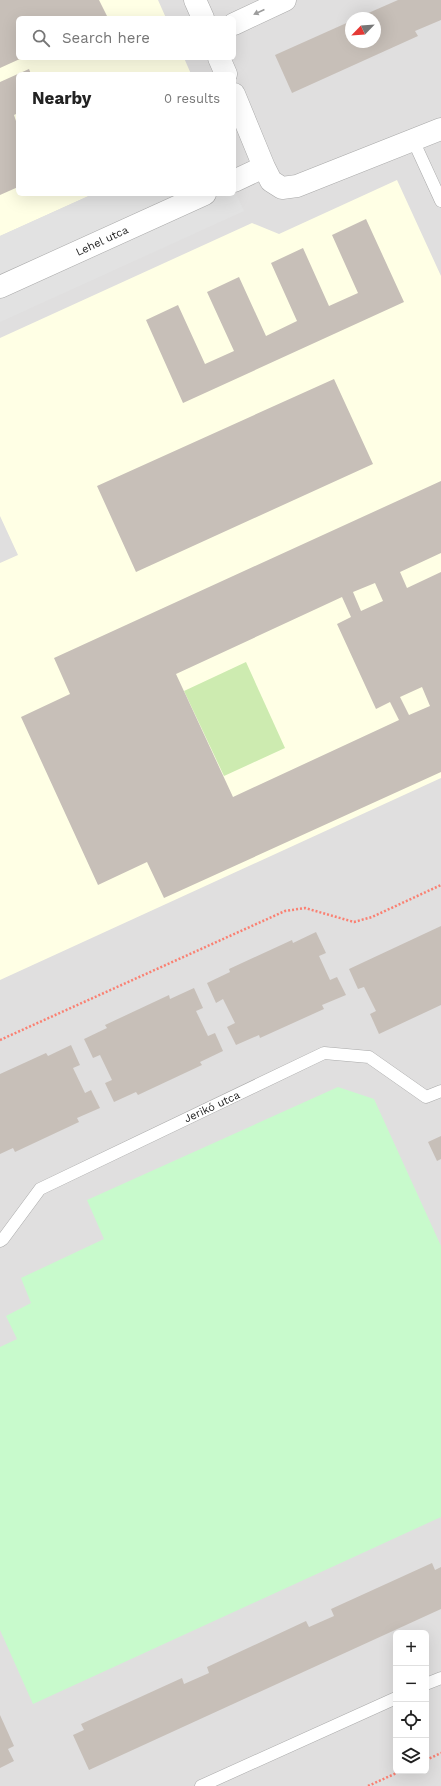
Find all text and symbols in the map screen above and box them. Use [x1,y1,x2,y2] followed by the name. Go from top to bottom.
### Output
[254,9,265,15] one-way arrow
[345,12,381,48] north arrow
[16,16,236,60] search box
[30,27,52,49] icon: search
[62,29,150,47] text: Search here
[32,88,91,108] text: Nearby
[164,91,220,106] text: 0 results
[74,223,130,259] street label: Lehel utca
[182,1088,242,1126] street label: Jerikó utca
[393,1630,429,1774] map controls
[393,1630,429,1666] button: +
[393,1666,429,1702] button: −
[393,1702,429,1738] button: locate
[393,1738,429,1774] button: layers

